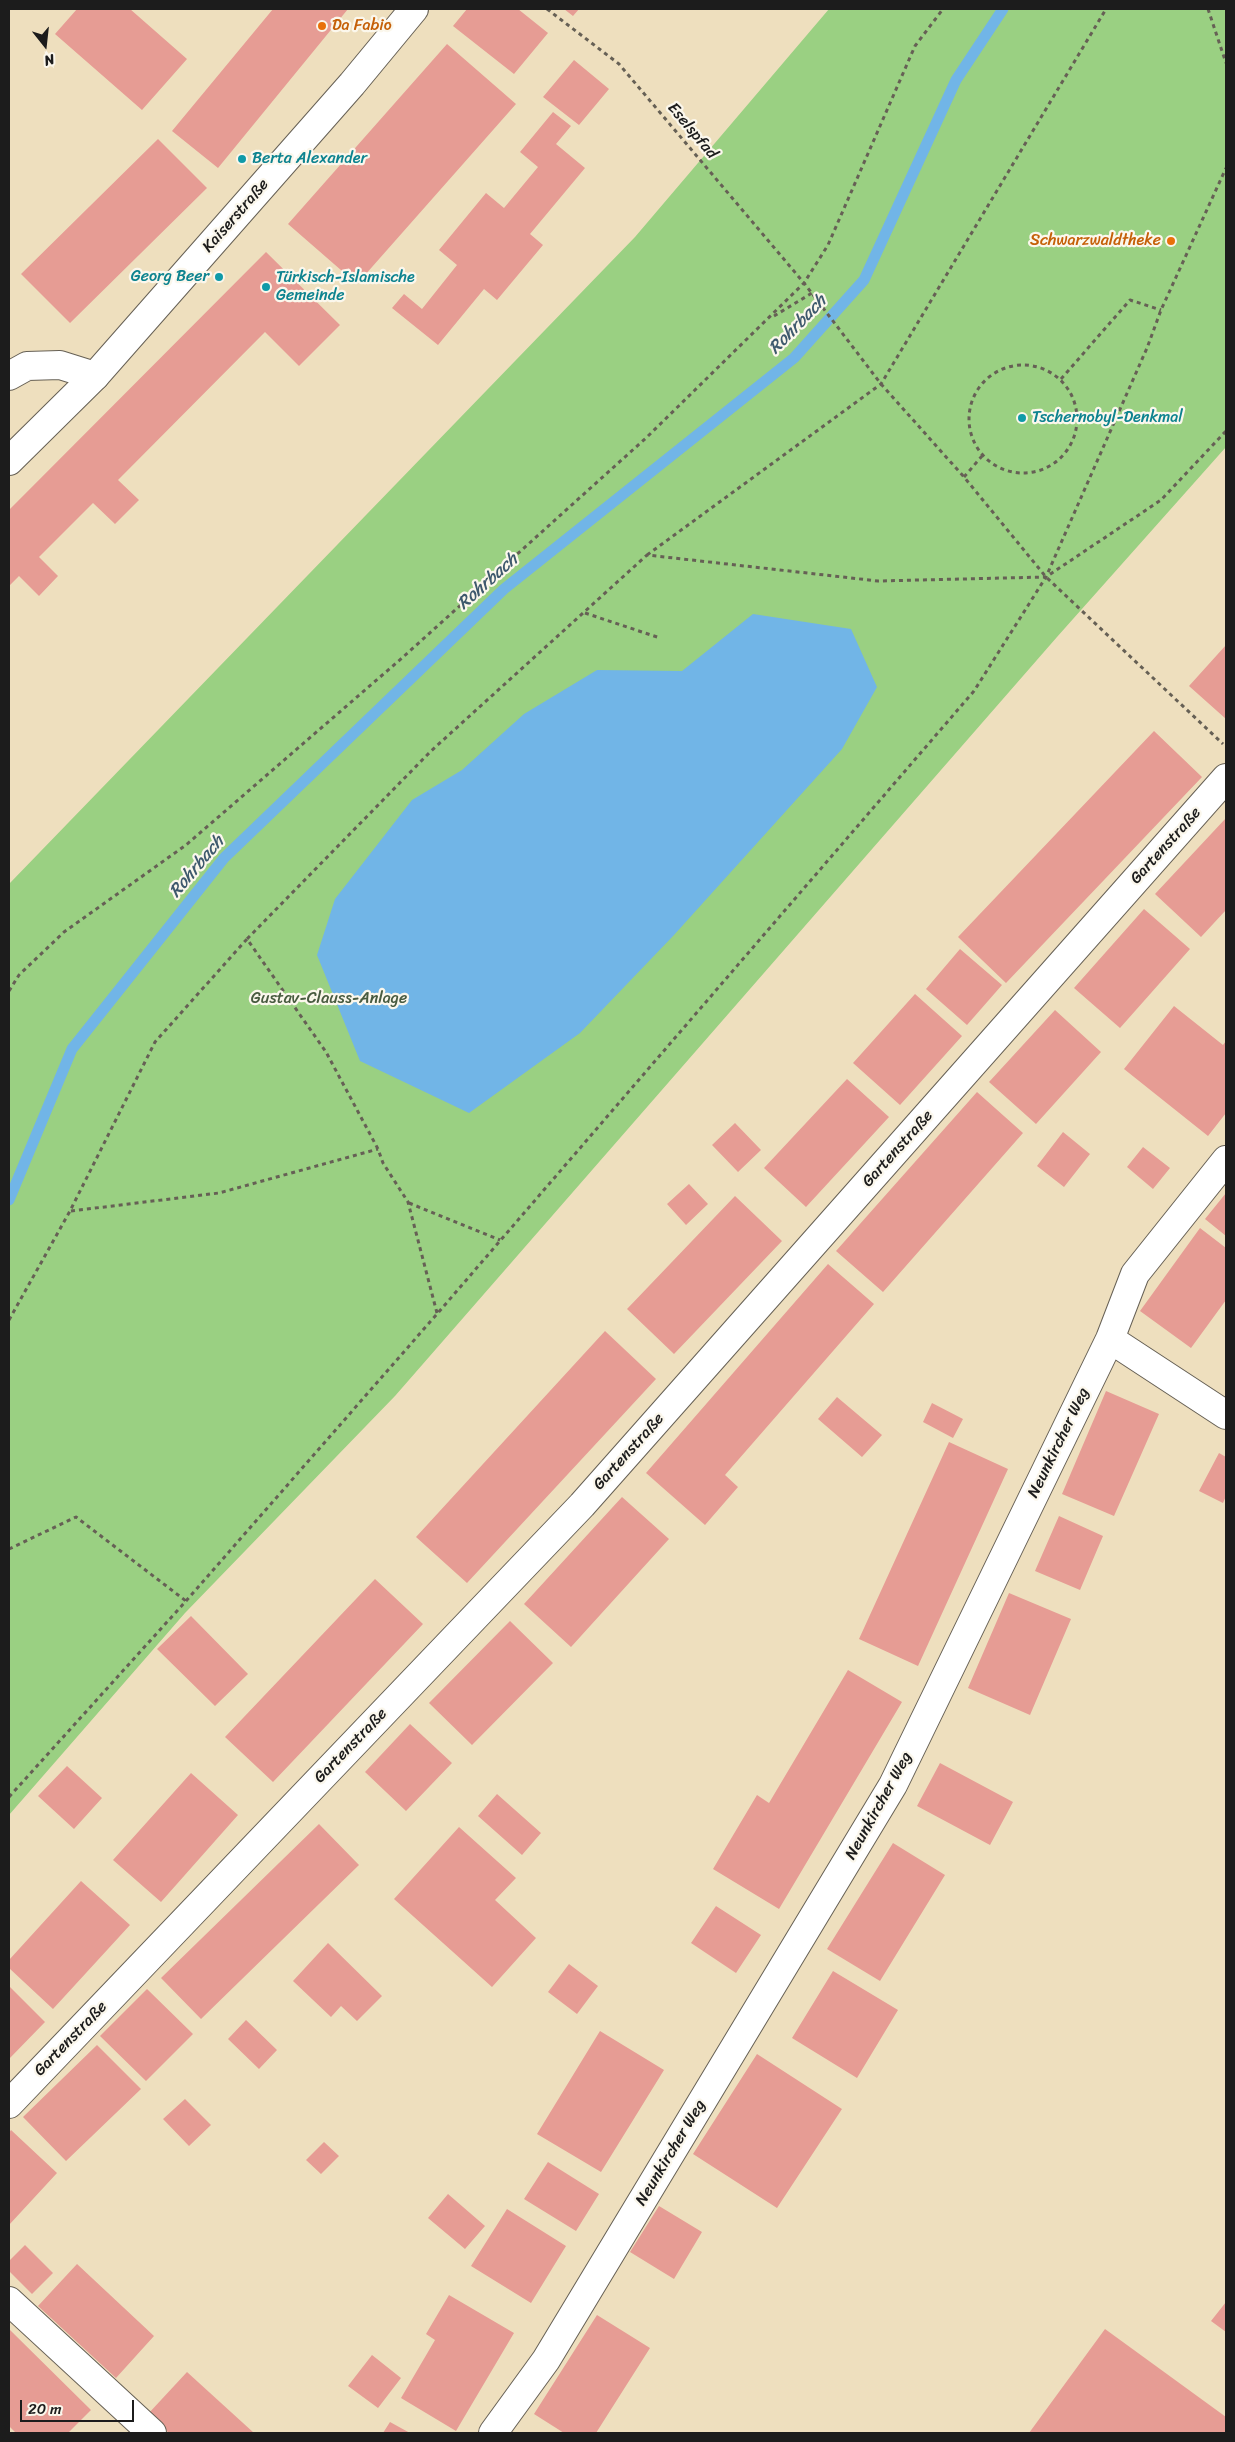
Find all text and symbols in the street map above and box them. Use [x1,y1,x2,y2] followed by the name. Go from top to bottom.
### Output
[332,16,392,36] place label: Da Fabio
[20,20,70,70] north arrow
[316,20,328,32] marker: Da Fabio
[41,47,57,73] text: N
[663,99,721,163] street label: Eselspfad
[252,149,367,169] place label: Berta Alexander
[236,153,248,165] marker: Berta Alexander
[199,175,273,257] street label: Kaiserstraße
[1030,231,1161,251] place label: Schwarzwaldtheke
[1165,235,1177,247] marker: Schwarzwaldtheke
[131,267,209,287] place label: Georg Beer
[276,268,415,306] place label: Türkisch-Islamische Gemeinde
[213,271,225,283] marker: Georg Beer
[260,281,272,293] marker: Türkisch-Islamische Gemeinde
[765,291,831,359] water label: Rohrbach
[1032,408,1183,428] place label: Tschernobyl-Denkmal
[1016,412,1028,424] marker: Tschernobyl-Denkmal
[453,549,523,615] water label: Rohrbach
[1127,804,1205,888] street label: Gartenstraße
[165,832,229,902] water label: Rohrbach
[251,989,407,1009] park label: Gustav-Clauss-Anlage
[859,1107,937,1191] street label: Gartenstraße
[1024,1385,1094,1501] street label: Neunkircher Weg
[590,1410,668,1494] street label: Gartenstraße
[311,1705,391,1787] street label: Gartenstraße
[842,1749,916,1863] street label: Neunkircher Weg
[31,1998,111,2080] street label: Gartenstraße
[632,2097,710,2209] street label: Neunkircher Weg
[22,2390,136,2422] scale bar
[28,2396,62,2422] text: 20 m

